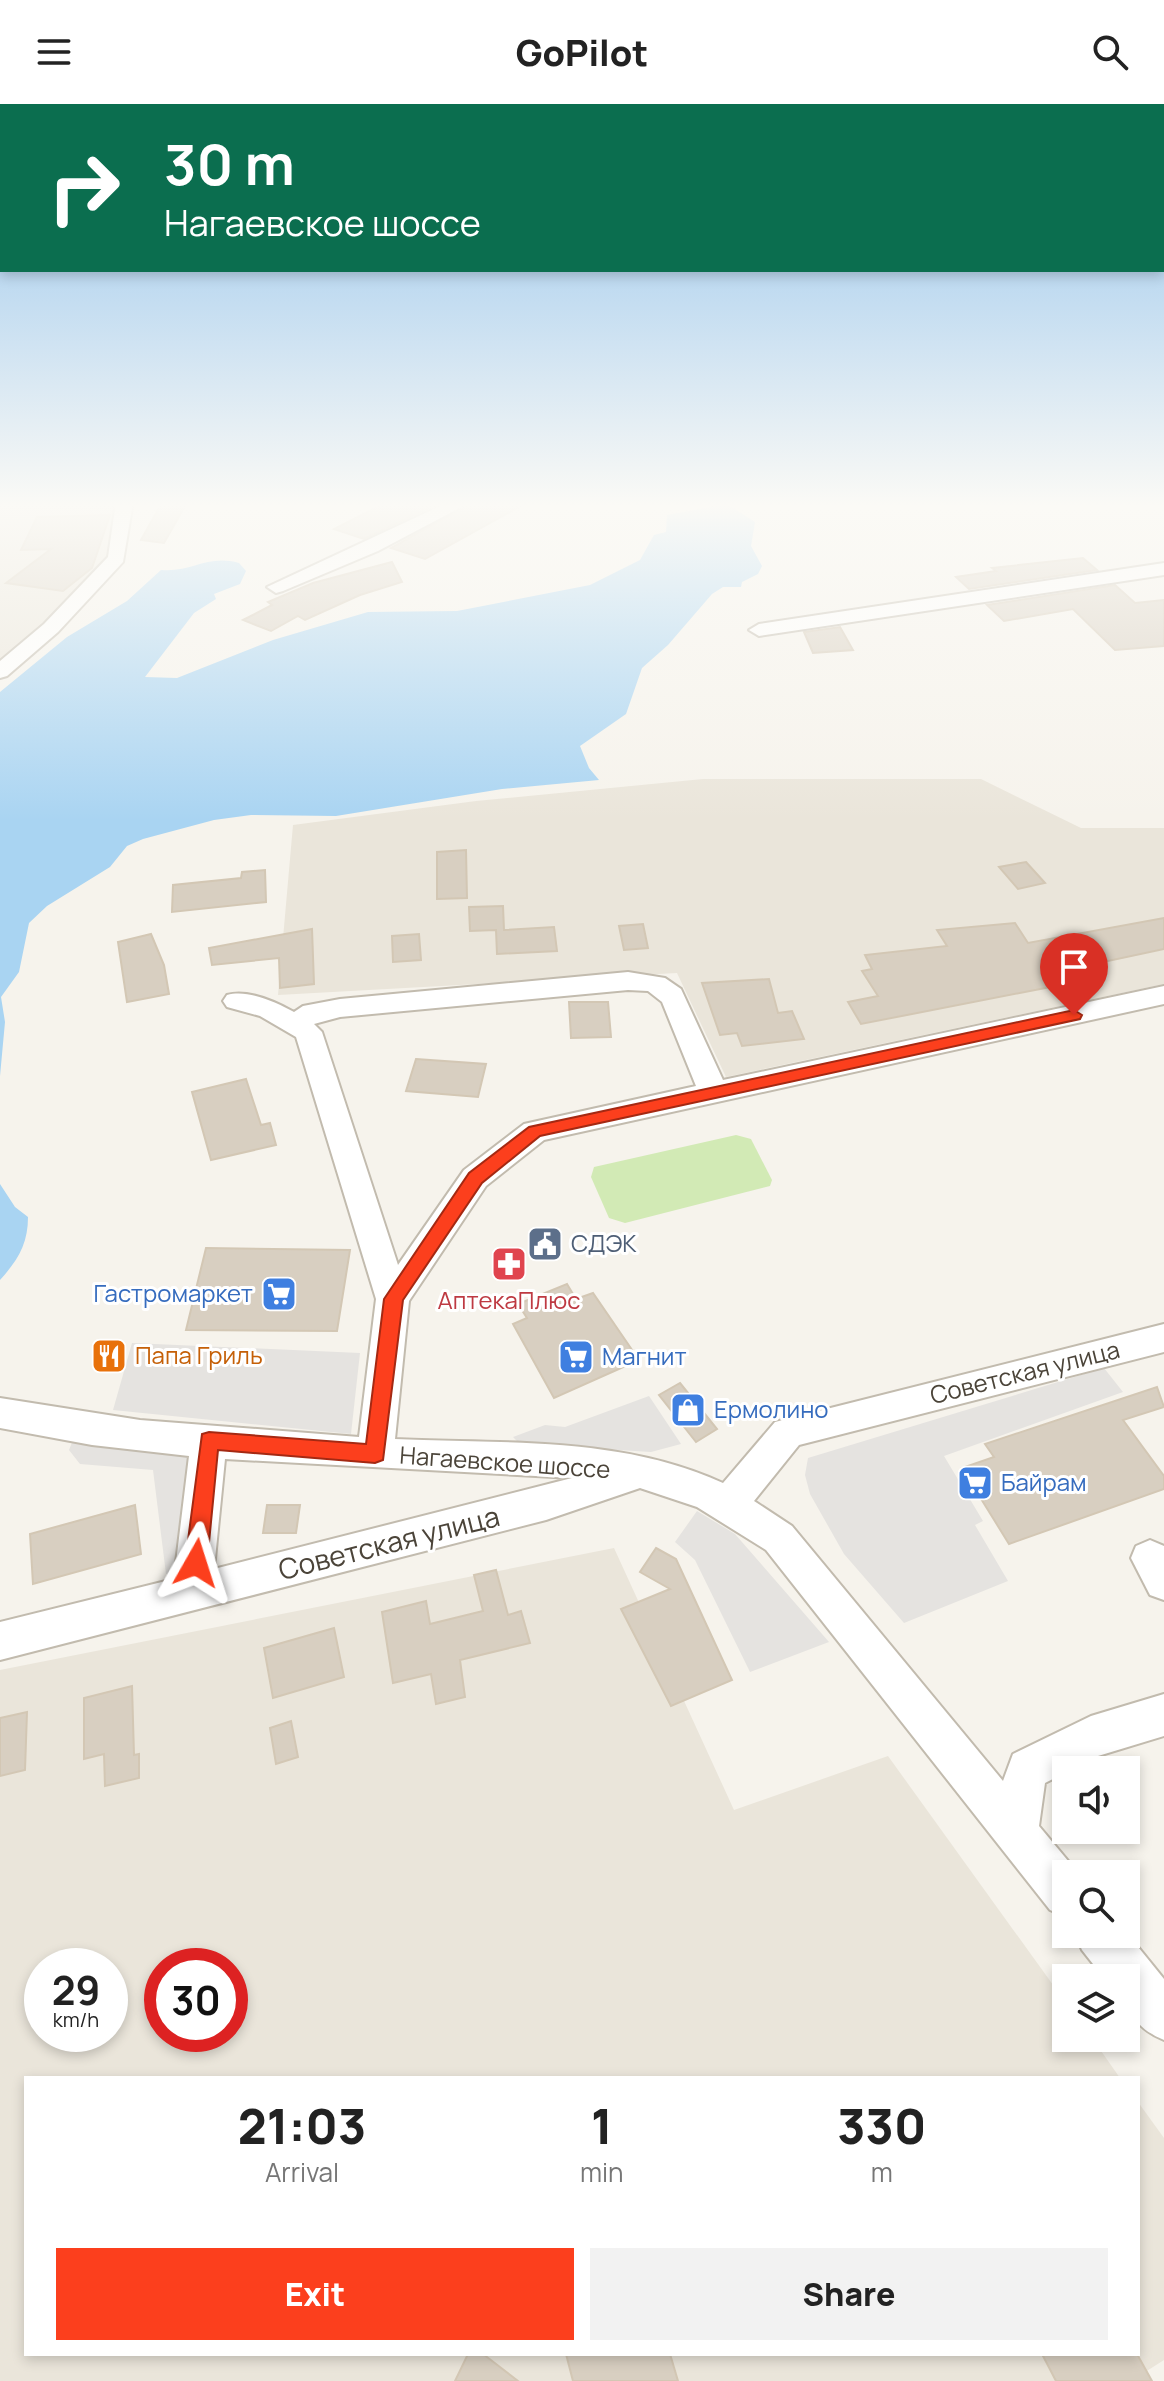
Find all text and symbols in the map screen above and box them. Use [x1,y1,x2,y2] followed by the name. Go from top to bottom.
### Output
[516,28,648,77] text: GoPilot
[32,30,76,74] icon: menu
[1088,30,1132,74] icon: search
[164,125,295,202] text: 30 m
[32,136,136,240] icon: right
[164,198,481,247] text: Нагаевское шоссе
[1040,933,1108,1015] pin
[1052,945,1096,989] icon: arrive
[526,1225,564,1263] public building icon: СДЭК
[571,1226,637,1259] place label: СДЭК
[490,1245,528,1283] pharmacy icon: АптекаПлюс
[260,1275,298,1313] supermarket icon: Гастромаркет
[94,1276,253,1309] place label: Гастромаркет
[438,1283,580,1316] place label: АптекаПлюс
[926,1332,1123,1411] street label: Советская улица
[90,1337,128,1375] restaurant icon: Папа Гриль
[135,1338,263,1371] place label: Папа Гриль
[557,1338,595,1376] supermarket icon: Магнит
[602,1339,687,1372] place label: Магнит
[669,1391,707,1429] shop icon: Ермолино
[714,1392,829,1425] place label: Ермолино
[399,1438,612,1485] street label: Нагаевское шоссе
[956,1464,994,1502] supermarket icon: Байрам
[1001,1465,1087,1498] place label: Байрам
[274,1496,503,1588] street label: Советская улица
[154,1521,238,1605] position arrow
[1052,1756,1140,2052] map controls
[1052,1756,1140,1844] button: sound
[1052,1860,1140,1948] button: search
[144,1948,248,2052] speed limit sign: 30
[52,1962,100,2017] text: 29
[1052,1964,1140,2052] button: layers
[53,2006,99,2033] text: km/h
[238,2093,366,2158] text: 21:03
[591,2093,613,2158] text: 1
[837,2093,926,2158] text: 330
[265,2154,339,2190] text: Arrival
[580,2154,624,2190] text: min
[871,2154,893,2190] text: m
[56,2248,574,2340] button: Exit
[590,2248,1108,2340] button: Share

